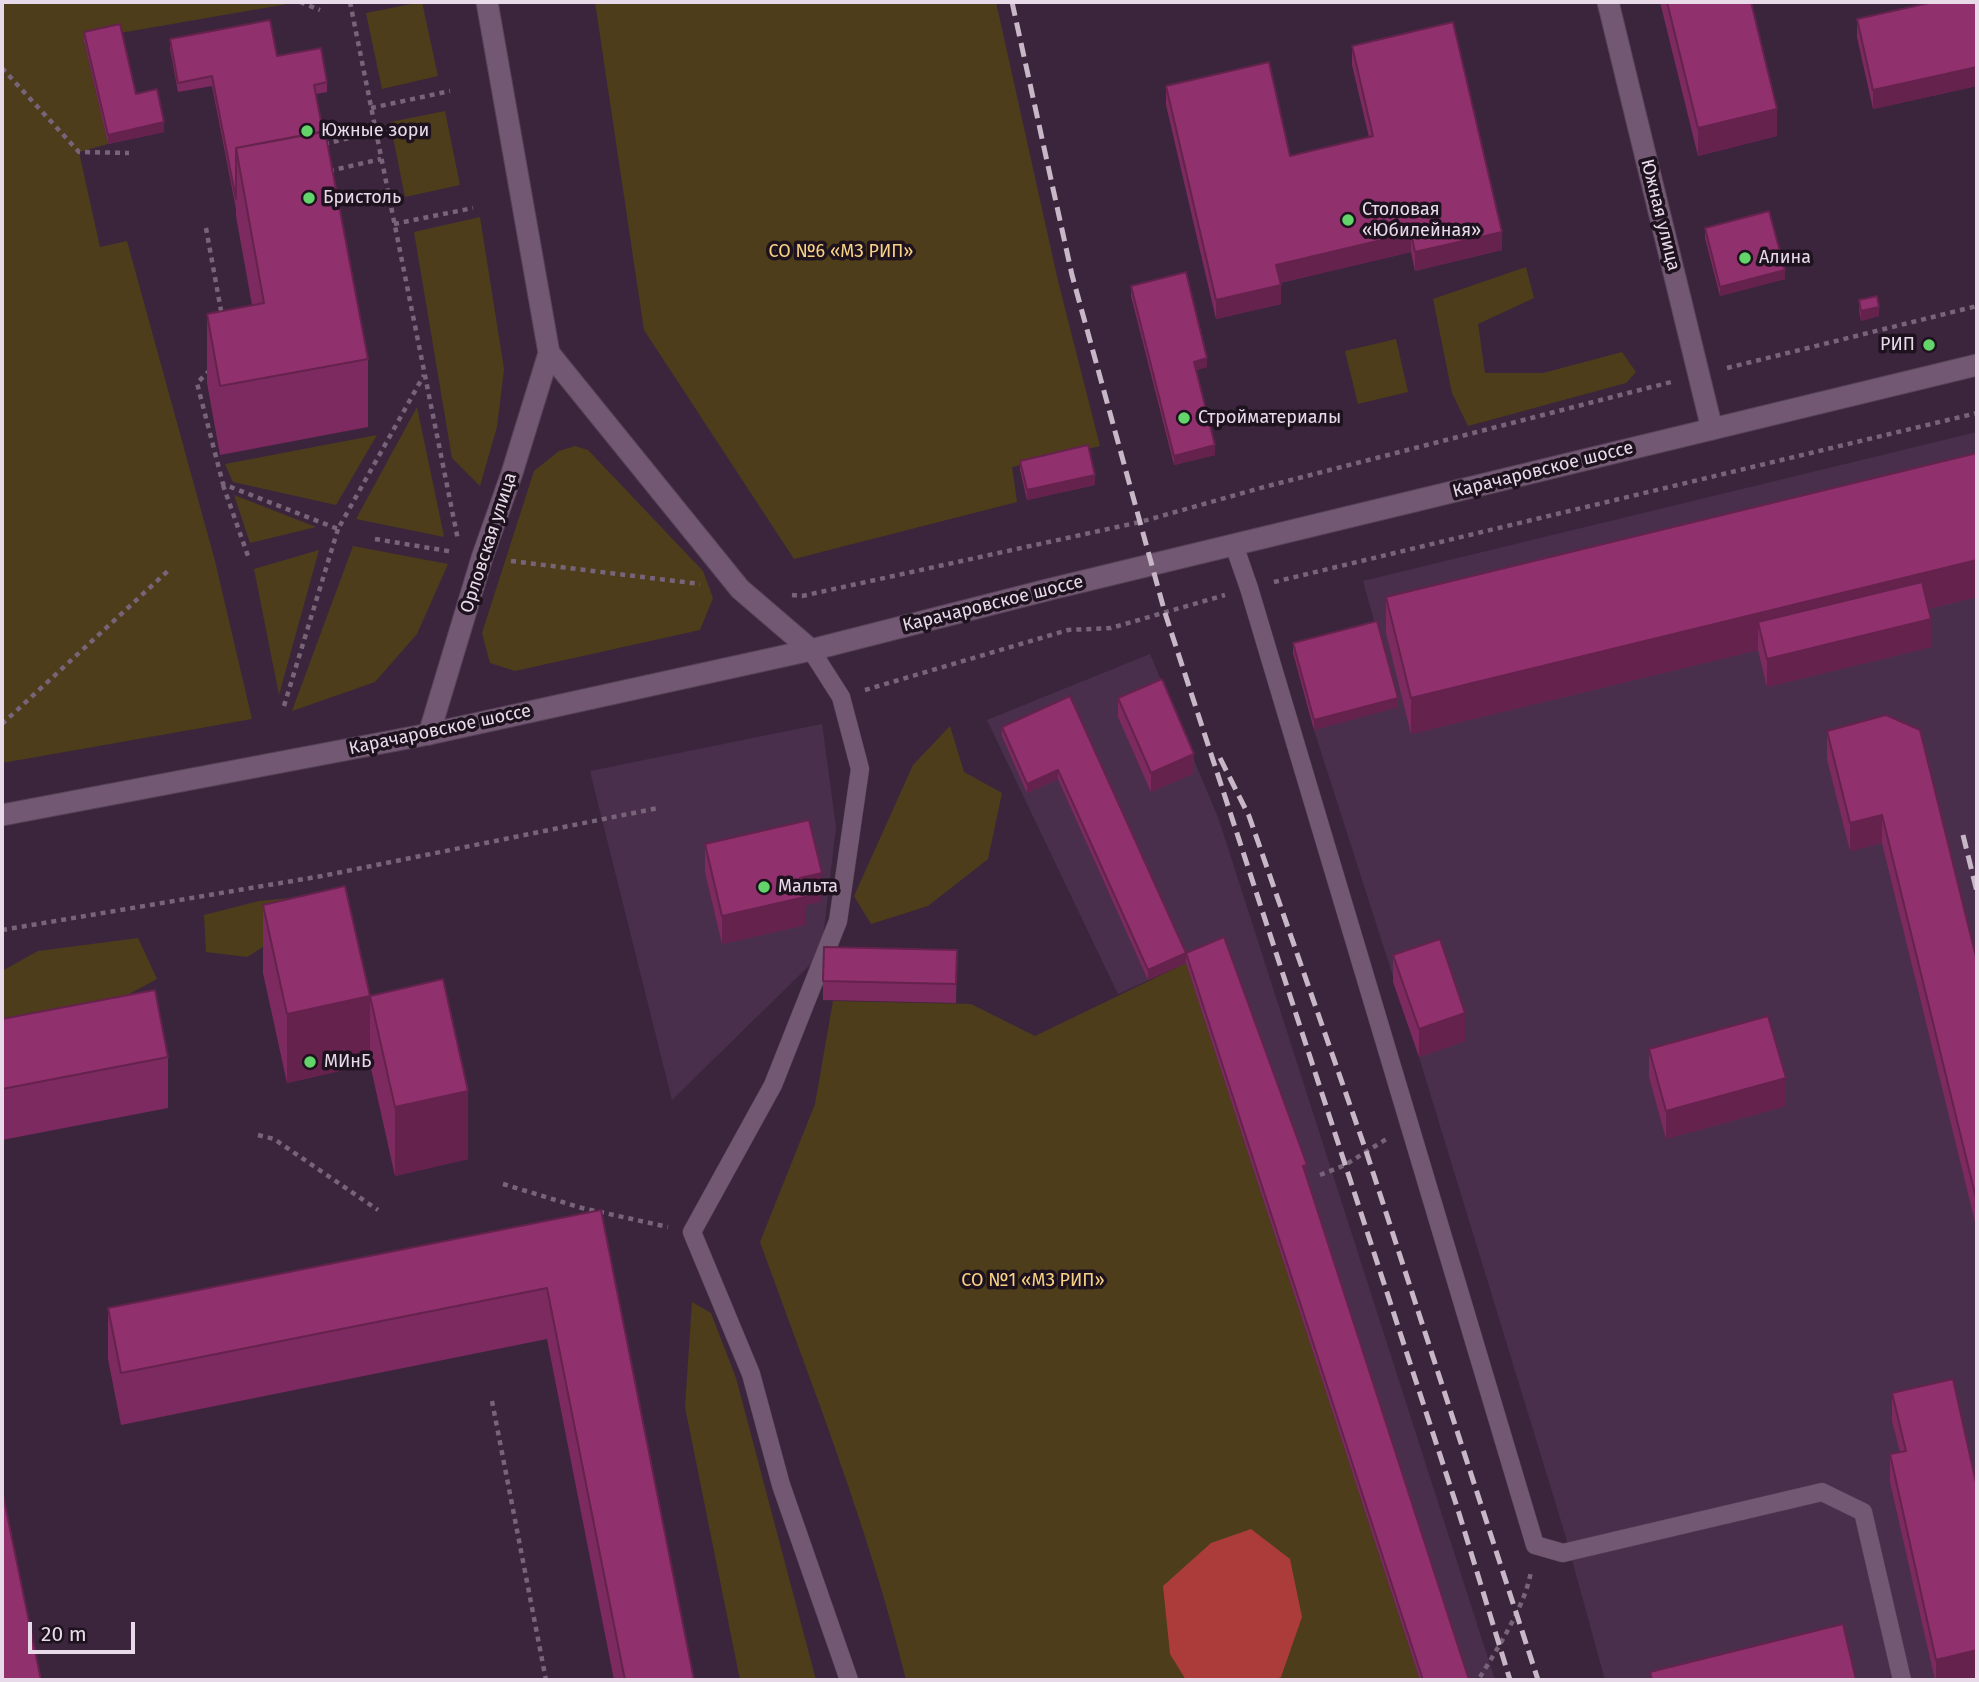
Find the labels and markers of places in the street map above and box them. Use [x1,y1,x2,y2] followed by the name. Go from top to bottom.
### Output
[321,120,429,142] place label: Южные зори
[299,123,315,139] marker: Южные зори
[323,187,401,209] place label: Бристоль
[301,190,317,206] marker: Бристоль
[1362,199,1481,242] place label: Столовая «Юбилейная»
[1340,212,1356,228] marker: Столовая «Юбилейная»
[1759,247,1811,269] place label: Алина
[1737,250,1753,266] marker: Алина
[1880,334,1915,356] place label: РИП
[1921,337,1937,353] marker: РИП
[1198,407,1341,429] place label: Стройматериалы
[1176,410,1192,426] marker: Стройматериалы
[778,876,838,898] place label: Мальта
[756,879,772,895] marker: Мальта
[324,1051,371,1073] place label: МИнБ
[302,1054,318,1070] marker: МИнБ

